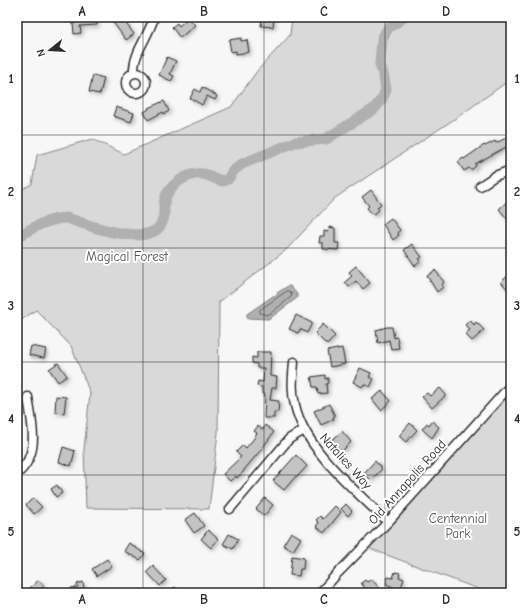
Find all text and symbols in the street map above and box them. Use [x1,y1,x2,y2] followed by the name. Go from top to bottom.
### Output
[78,4,86,19] text: A
[200,4,208,19] text: B
[320,4,328,19] text: C
[442,4,450,19] text: D
[30,30,70,70] north arrow
[34,48,48,58] text: N
[8,71,14,86] text: 1
[514,71,520,86] text: 1
[8,184,14,199] text: 2
[514,184,520,199] text: 2
[86,249,169,264] park label: Magical Forest
[8,298,14,313] text: 3
[514,298,520,313] text: 3
[8,411,14,426] text: 4
[514,411,520,426] text: 4
[317,430,375,492] street label: Natalies Way
[365,437,449,527] street label: Old Annapolis Road
[429,511,487,541] park label: Centennial Park
[8,524,15,539] text: 5
[514,524,521,539] text: 5
[78,592,86,607] text: A
[200,592,208,607] text: B
[320,592,328,607] text: C
[442,592,450,607] text: D

